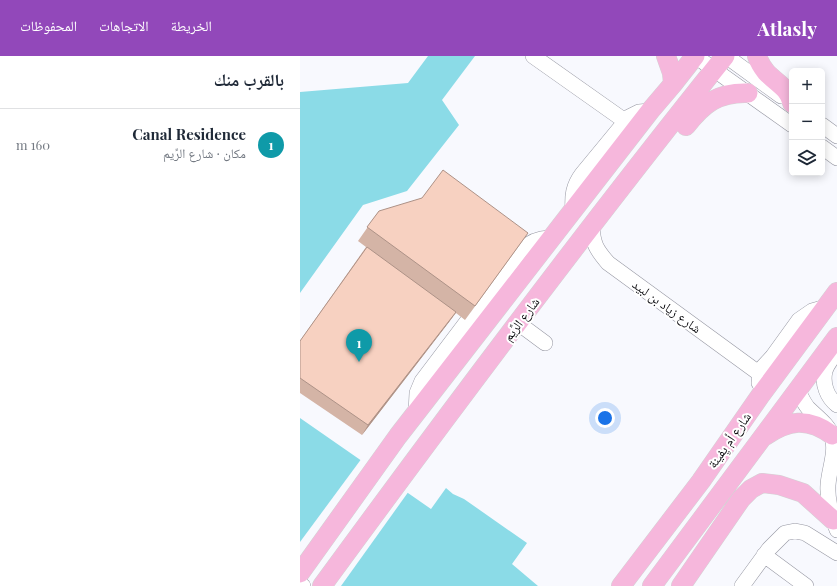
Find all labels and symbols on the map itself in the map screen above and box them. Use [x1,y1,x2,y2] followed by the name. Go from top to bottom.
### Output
[628,275,705,338] street label: شارع زياد بن لبيد
[499,293,544,345] street label: شارع الرِّيم
[346,329,372,362] pin: 1
[595,408,615,428] your location
[703,408,756,472] street label: شارع أم يِفينة

